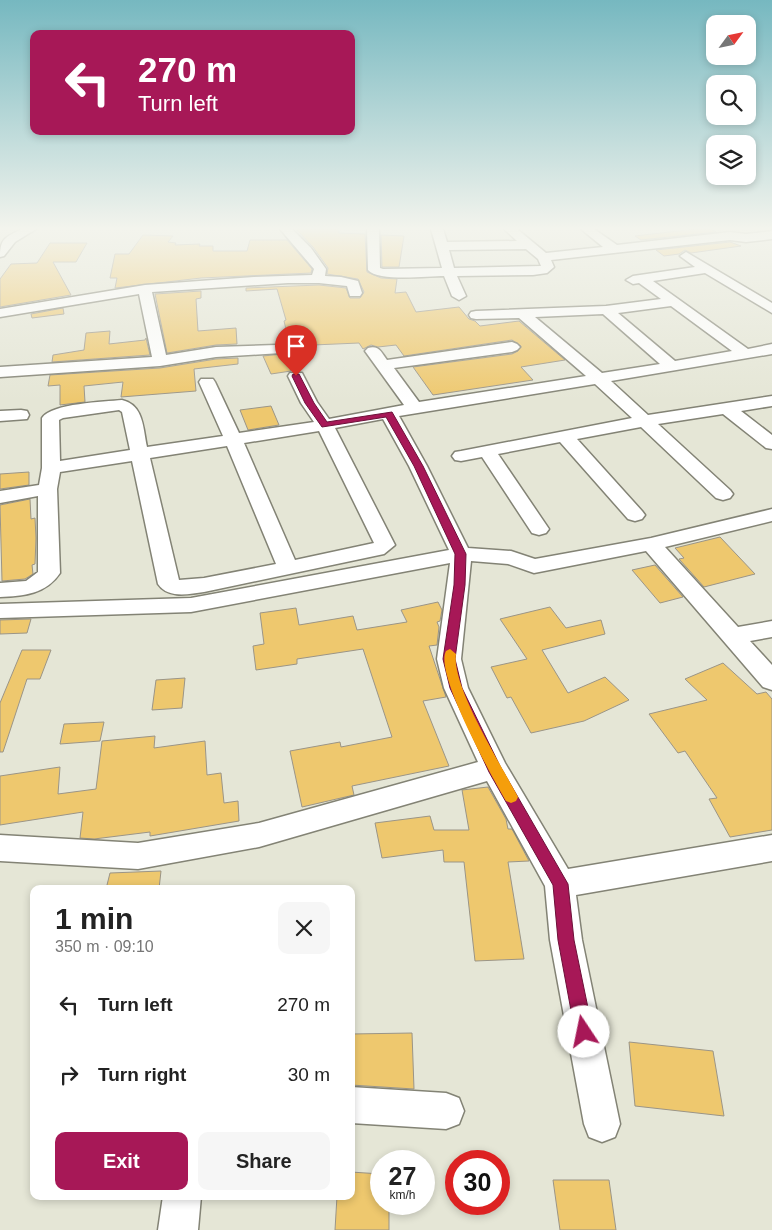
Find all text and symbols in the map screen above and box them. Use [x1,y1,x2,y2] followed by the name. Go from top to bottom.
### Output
[706,15,756,65] north arrow
[706,15,756,185] map controls
[55,50,120,115] icon: left
[138,50,237,89] text: 270 m
[706,75,756,125] button: search
[138,91,218,116] text: Turn left
[706,135,756,185] button: layers
[275,325,317,376] pin
[282,332,310,360] icon: arrive
[55,902,133,935] text: 1 min
[278,902,330,954] button: close
[55,938,154,955] text: 350 m · 09:10
[55,991,83,1019] icon: left
[98,994,173,1015] text: Turn left
[277,994,330,1015] text: 270 m
[557,1005,609,1057] position arrow
[55,1061,83,1089] icon: right
[98,1064,186,1085] text: Turn right
[288,1064,330,1085] text: 30 m
[55,1132,188,1190] button: Exit
[198,1132,330,1190] button: Share
[445,1150,510,1215] speed limit sign: 30
[389,1162,416,1190] text: 27
[389,1188,416,1202] text: km/h

